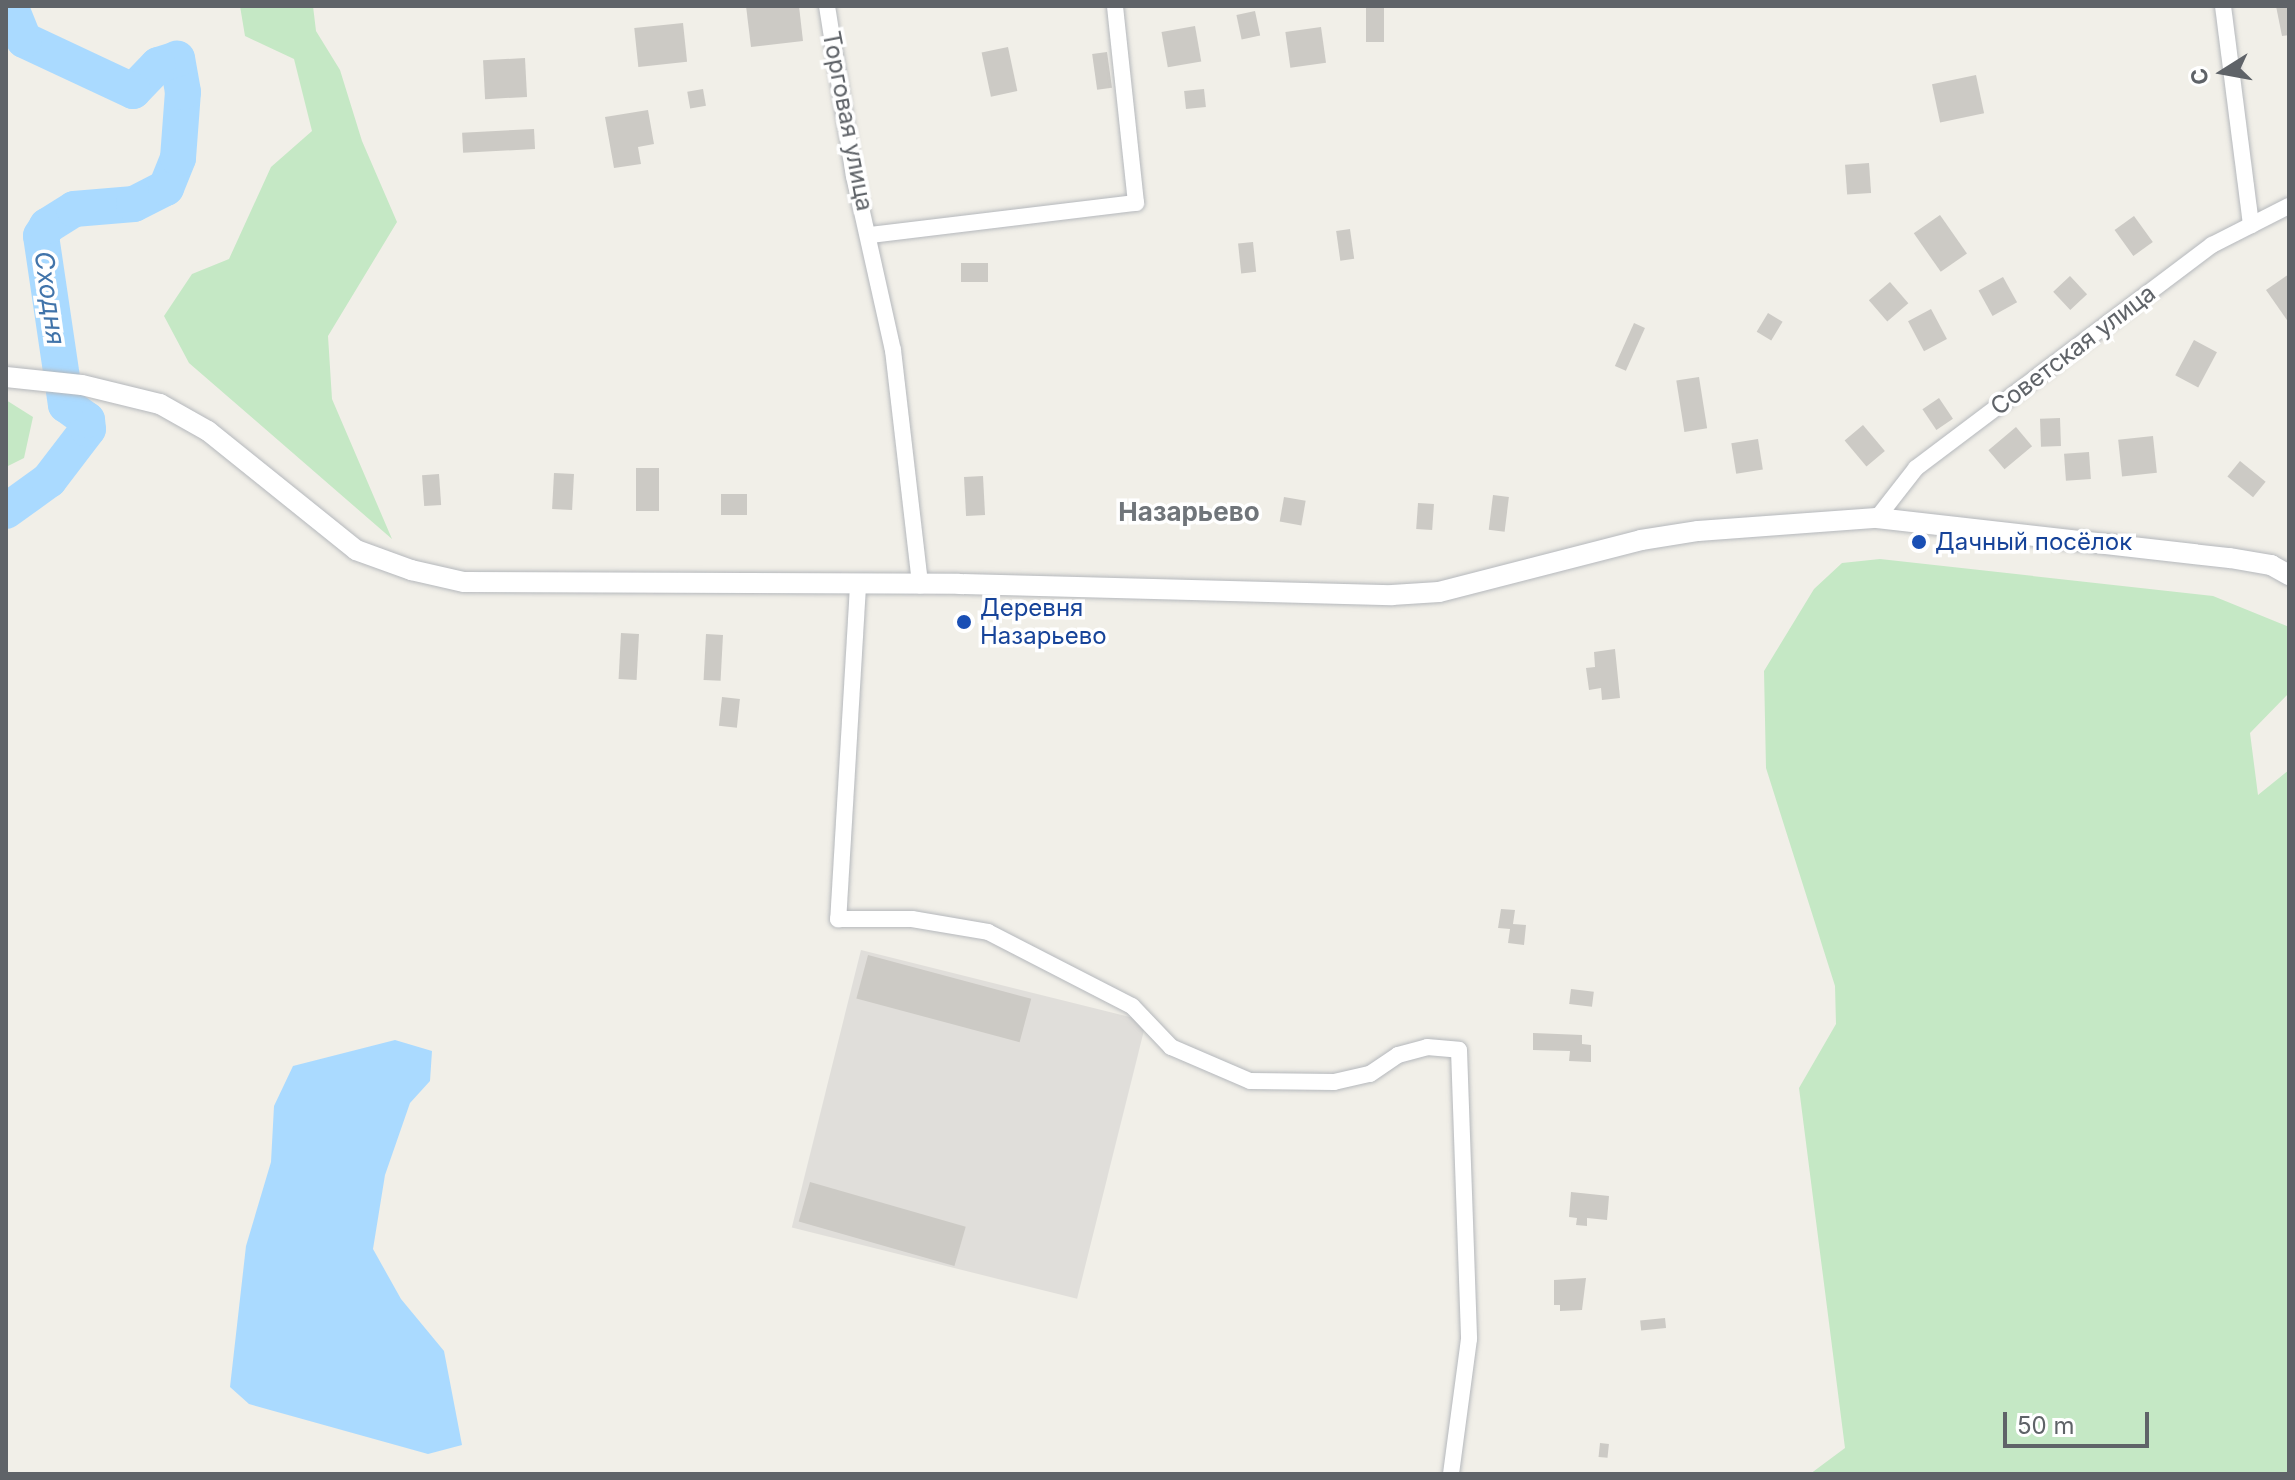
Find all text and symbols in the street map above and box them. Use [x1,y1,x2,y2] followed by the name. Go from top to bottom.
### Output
[816,29,880,213] street label: Торговая улица
[2183,32,2263,112] north arrow
[2185,66,2214,87] text: С
[28,249,72,347] water label: Сходня
[1985,279,2161,421] street label: Советская улица
[1118,496,1260,528] district label: Назарьево
[1935,528,2132,556] place label: Дачный посёлок
[1910,533,1928,551] marker: Дачный посёлок
[980,594,1107,650] place label: Деревня Назарьево
[955,613,973,631] marker: Деревня Назарьево
[2007,1396,2153,1446] scale bar
[2017,1411,2075,1440] text: 50 m

